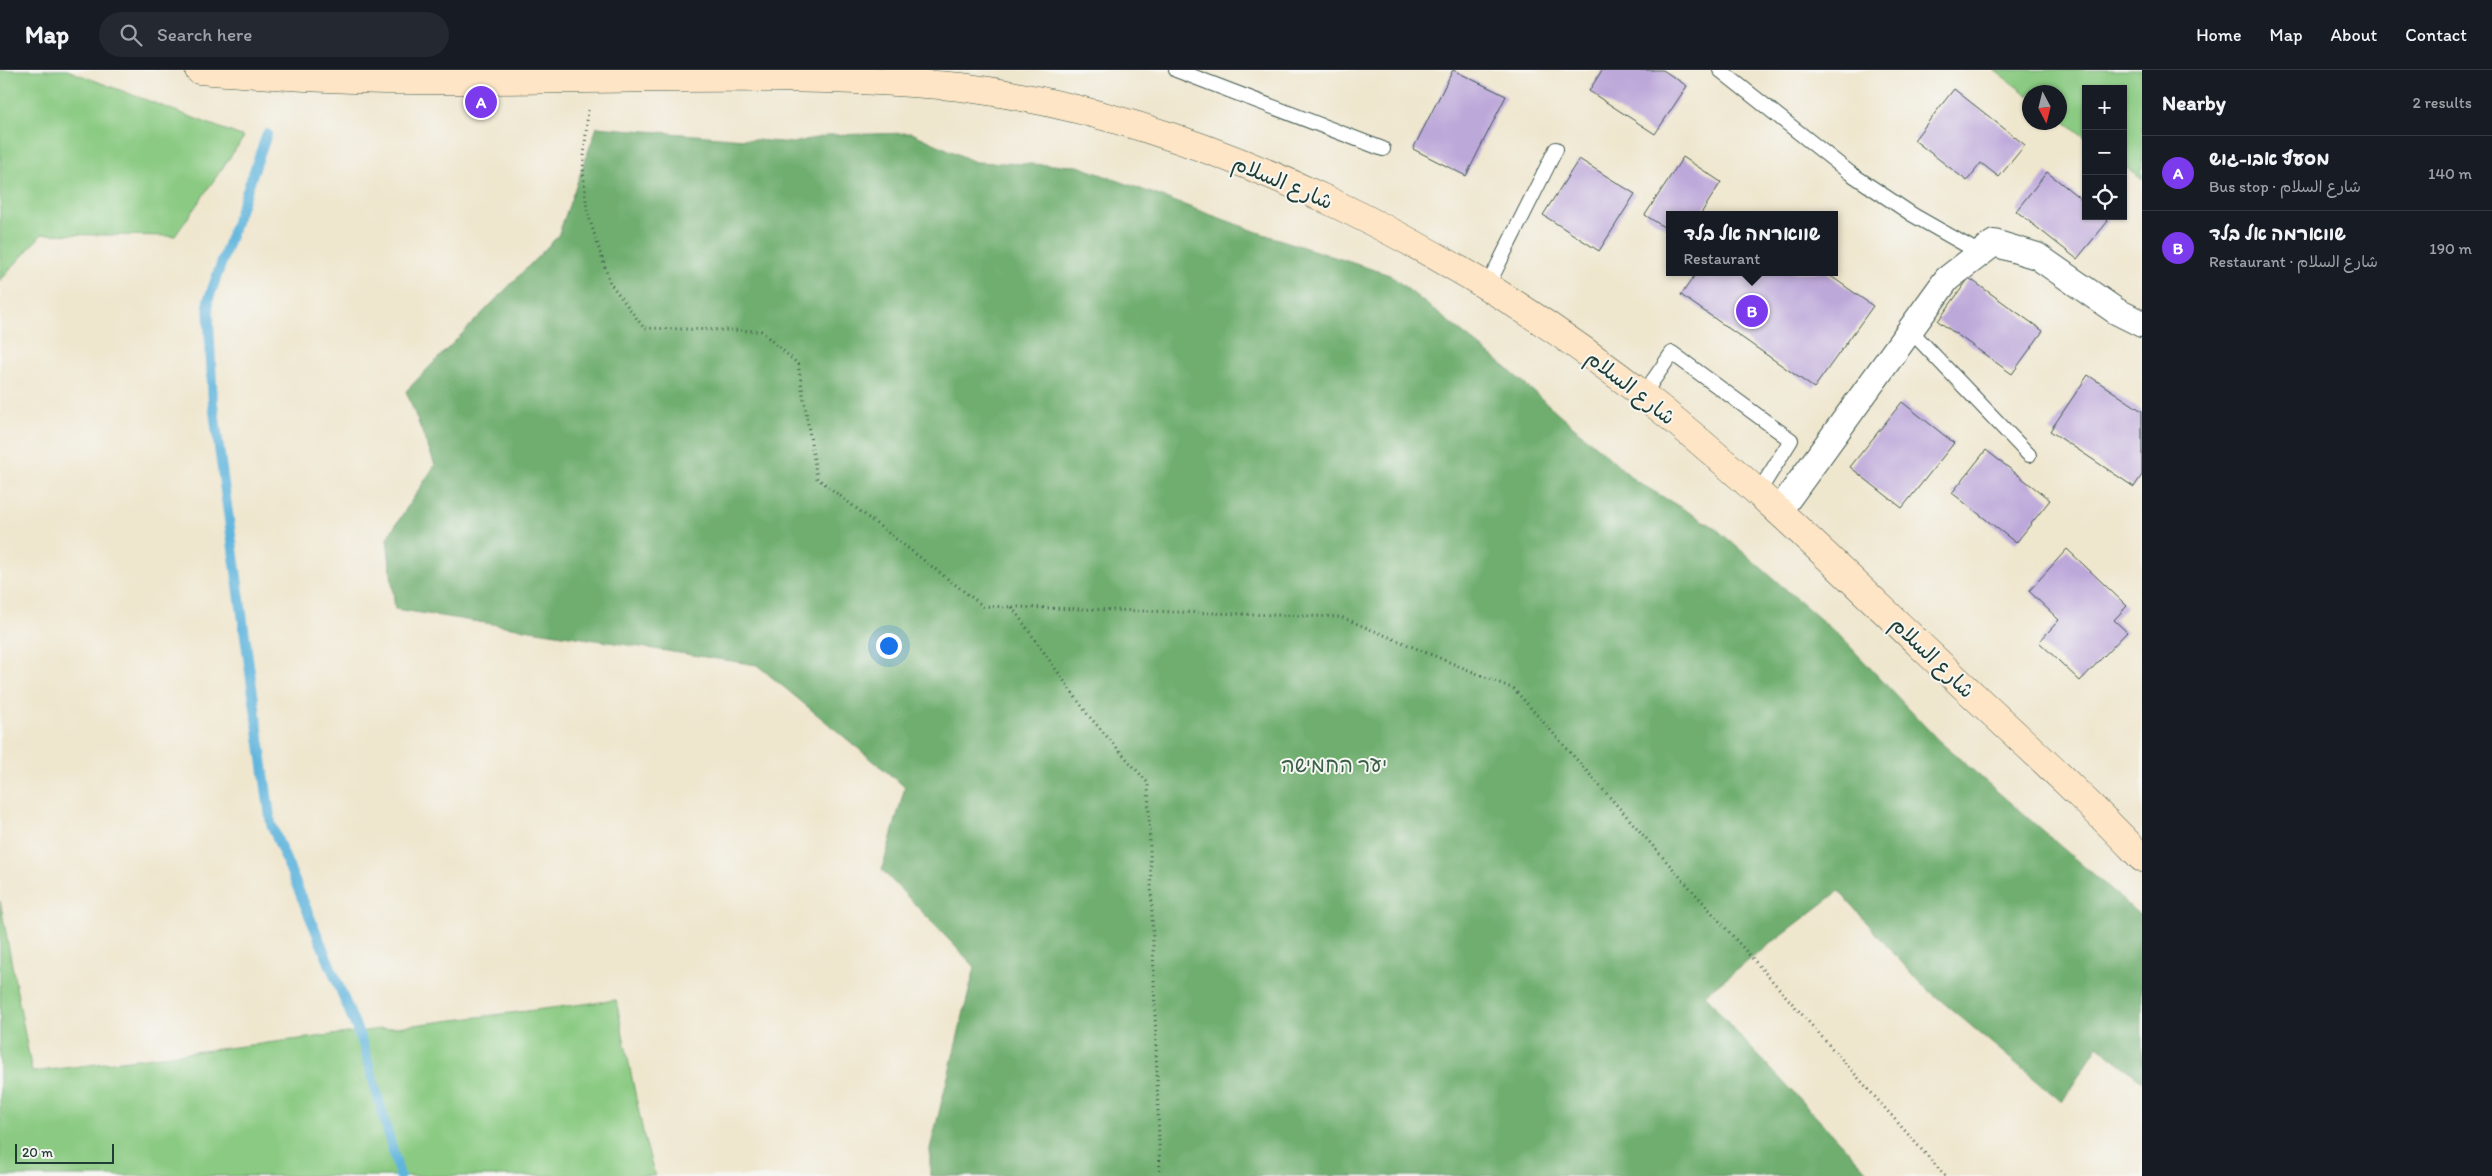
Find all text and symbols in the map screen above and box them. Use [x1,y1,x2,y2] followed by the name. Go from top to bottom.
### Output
[99,12,449,57] search box
[25,20,69,49] text: Map
[117,21,145,49] icon: search
[157,23,252,46] text: Search here
[2196,24,2242,46] text: Home
[2270,24,2303,46] text: Map
[2331,24,2377,46] text: About
[2405,24,2467,46] text: Contact
[465,83,497,121] pin: A
[2022,85,2067,130] north arrow
[2082,85,2127,220] map controls
[2082,85,2127,130] button: +
[2162,90,2226,115] text: Nearby
[2412,93,2472,112] text: 2 results
[2082,130,2127,175] button: −
[2209,147,2330,170] text: מסעף אבו-גוש
[1228,150,1337,218] street label: شارع السلام
[2173,164,2183,183] text: A
[2428,164,2472,183] text: 140 m
[2082,175,2127,220] button: locate
[2209,177,2361,196] text: Bus stop · شارع السلام
[1666,211,1838,276] popup
[1683,222,1821,245] text: שווארמה אל בלד
[2209,222,2346,245] text: שווארמה אל בלד
[2173,239,2183,258] text: B
[2429,239,2472,258] text: 190 m
[1683,249,1760,268] text: Restaurant
[2209,252,2378,271] text: Restaurant · شارع السلام
[1736,292,1768,330] pin: B
[1579,344,1681,433] street label: شارع السلام
[1883,611,1980,706] street label: شارع السلام
[876,633,902,659] your location
[1281,752,1387,777] park label: יער החמישה
[15,1141,114,1164] scale bar
[22,1144,53,1161] text: 20 m

